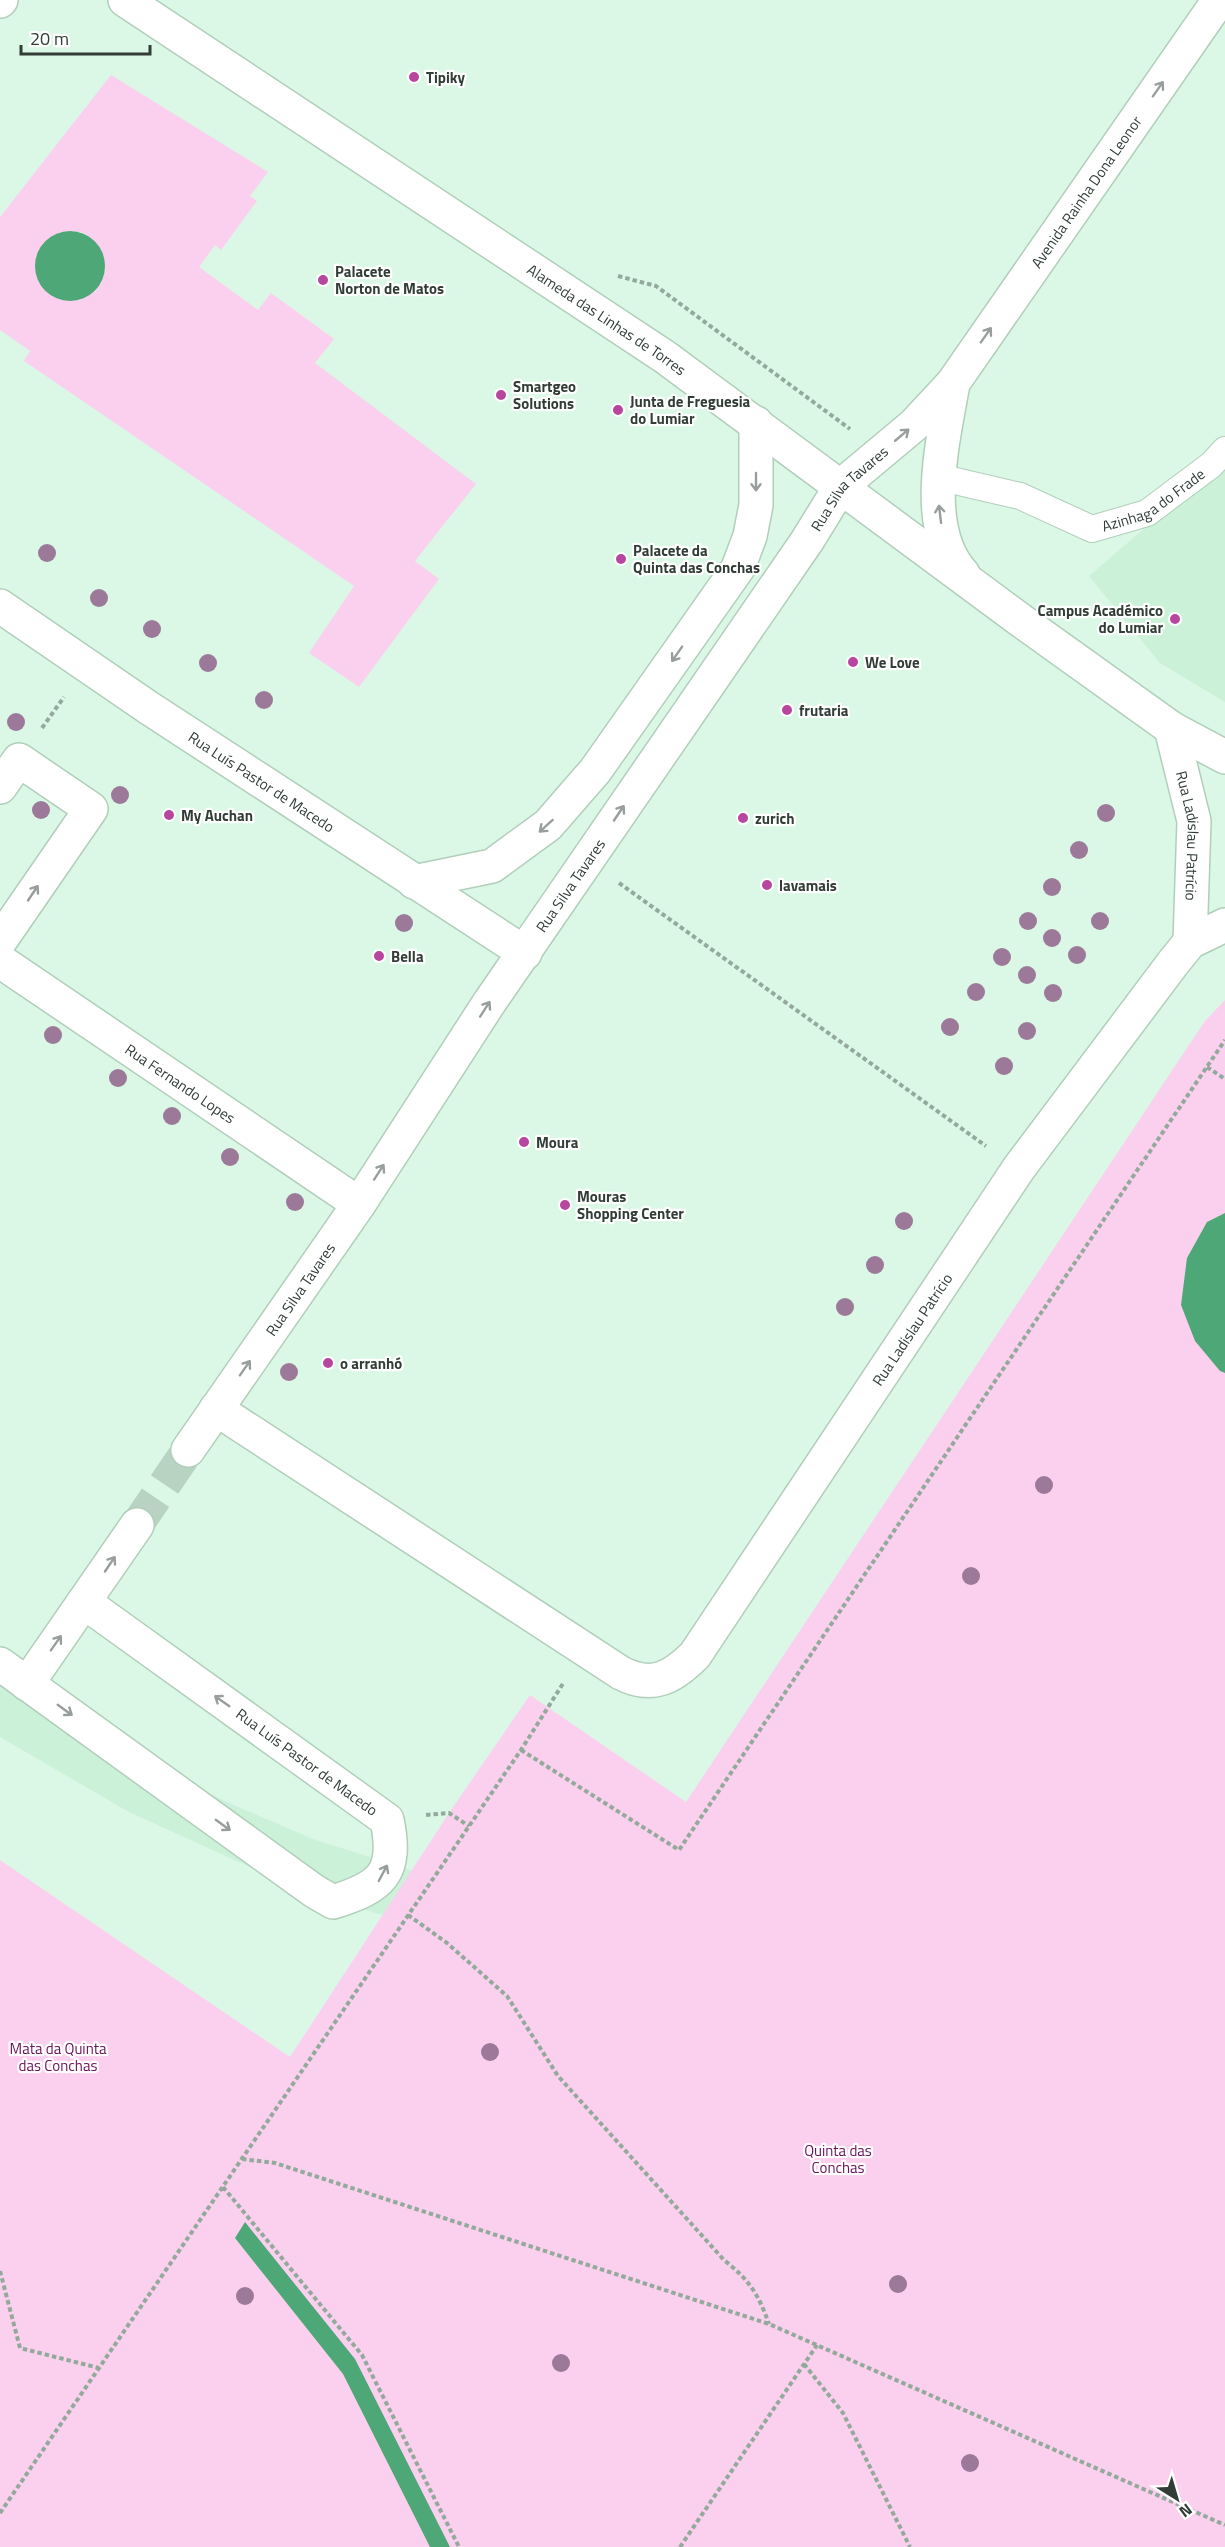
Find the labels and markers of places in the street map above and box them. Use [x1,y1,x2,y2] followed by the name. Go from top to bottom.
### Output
[426,66,466,89] place label: Tipiky
[407,70,421,84] marker: Tipiky
[335,260,444,300] place label: Palacete Norton de Matos
[316,273,330,287] marker: Palacete Norton de Matos
[513,375,576,415] place label: Smartgeo Solutions
[494,388,508,402] marker: Smartgeo Solutions
[630,390,751,430] place label: Junta de Freguesia do Lumiar
[611,403,625,417] marker: Junta de Freguesia do Lumiar
[633,539,760,579] place label: Palacete da Quinta das Conchas
[614,552,628,566] marker: Palacete da Quinta das Conchas
[1038,599,1163,639] place label: Campus Académico do Lumiar
[1168,612,1182,626] marker: Campus Académico do Lumiar
[865,651,920,674] place label: We Love
[846,655,860,669] marker: We Love
[799,699,849,722] place label: frutaria
[780,703,794,717] marker: frutaria
[181,804,253,827] place label: My Auchan
[755,807,795,830] place label: zurich
[162,808,176,822] marker: My Auchan
[736,811,750,825] marker: zurich
[779,874,837,897] place label: lavamais
[760,878,774,892] marker: lavamais
[391,945,424,968] place label: Bella
[372,949,386,963] marker: Bella
[536,1131,579,1154] place label: Moura
[517,1135,531,1149] marker: Moura
[577,1185,684,1225] place label: Mouras Shopping Center
[558,1198,572,1212] marker: Mouras Shopping Center
[340,1352,402,1375] place label: o arranhó
[321,1356,335,1370] marker: o arranhó

